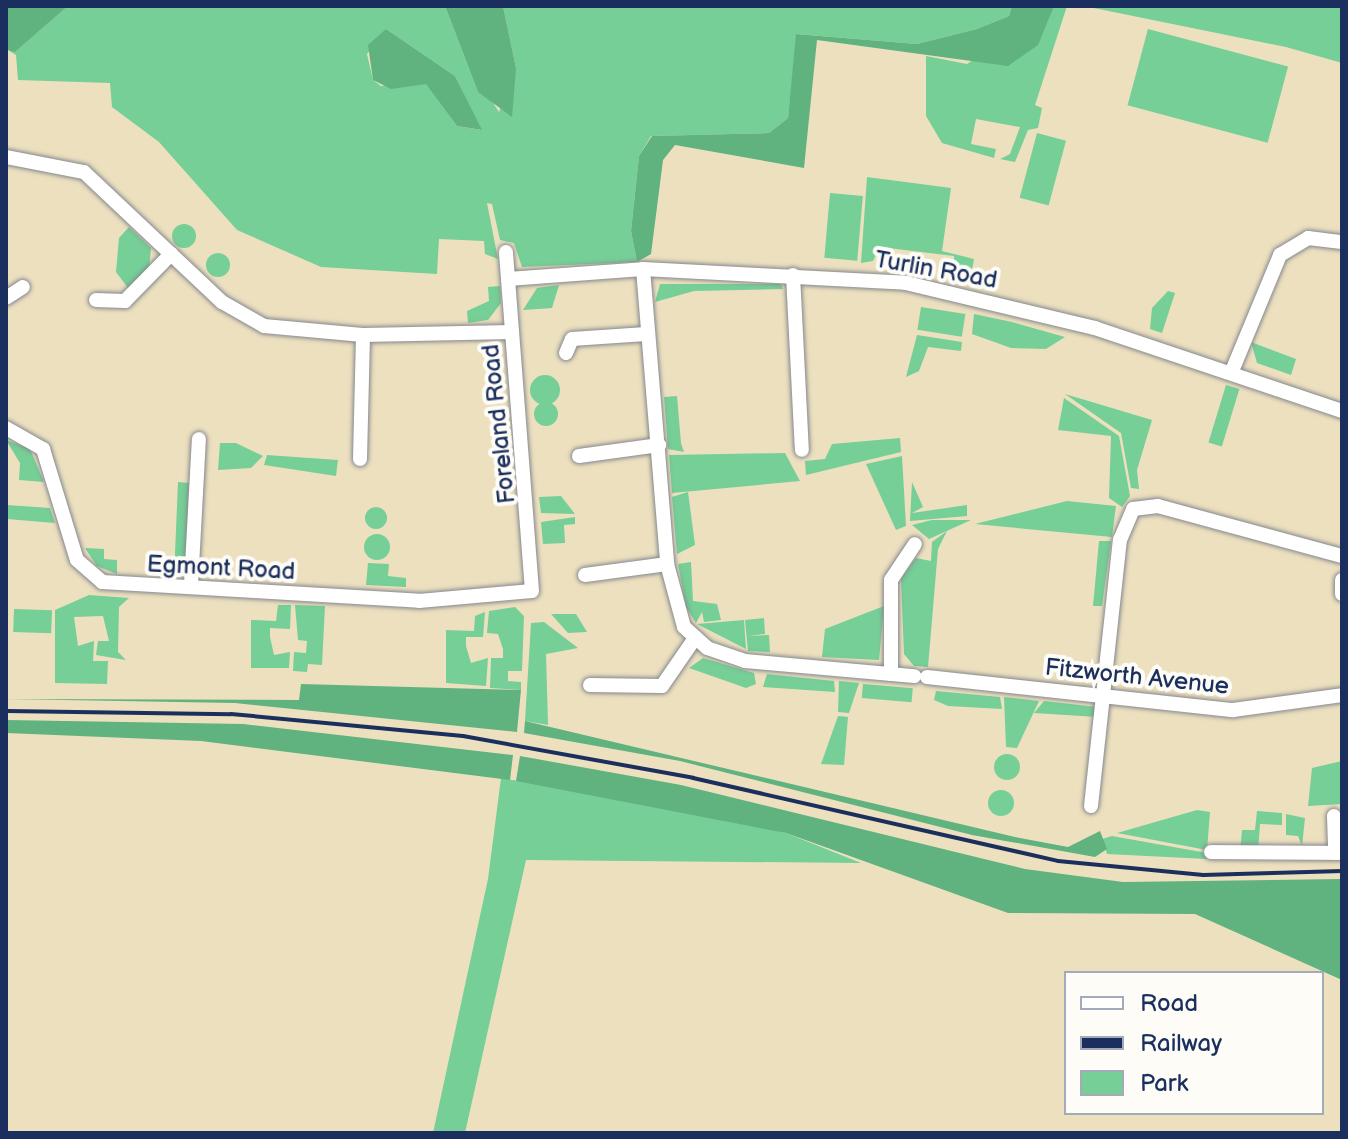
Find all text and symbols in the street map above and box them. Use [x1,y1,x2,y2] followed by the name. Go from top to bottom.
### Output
[873,245,999,295] street label: Turlin Road
[476,343,522,505] street label: Foreland Road
[146,550,296,586] street label: Egmont Road
[1044,653,1230,701] street label: Fitzworth Avenue
[1064,971,1324,1115] legend
[1140,989,1198,1018] text: Road
[1140,1029,1222,1058] text: Railway
[1140,1069,1188,1098] text: Park

